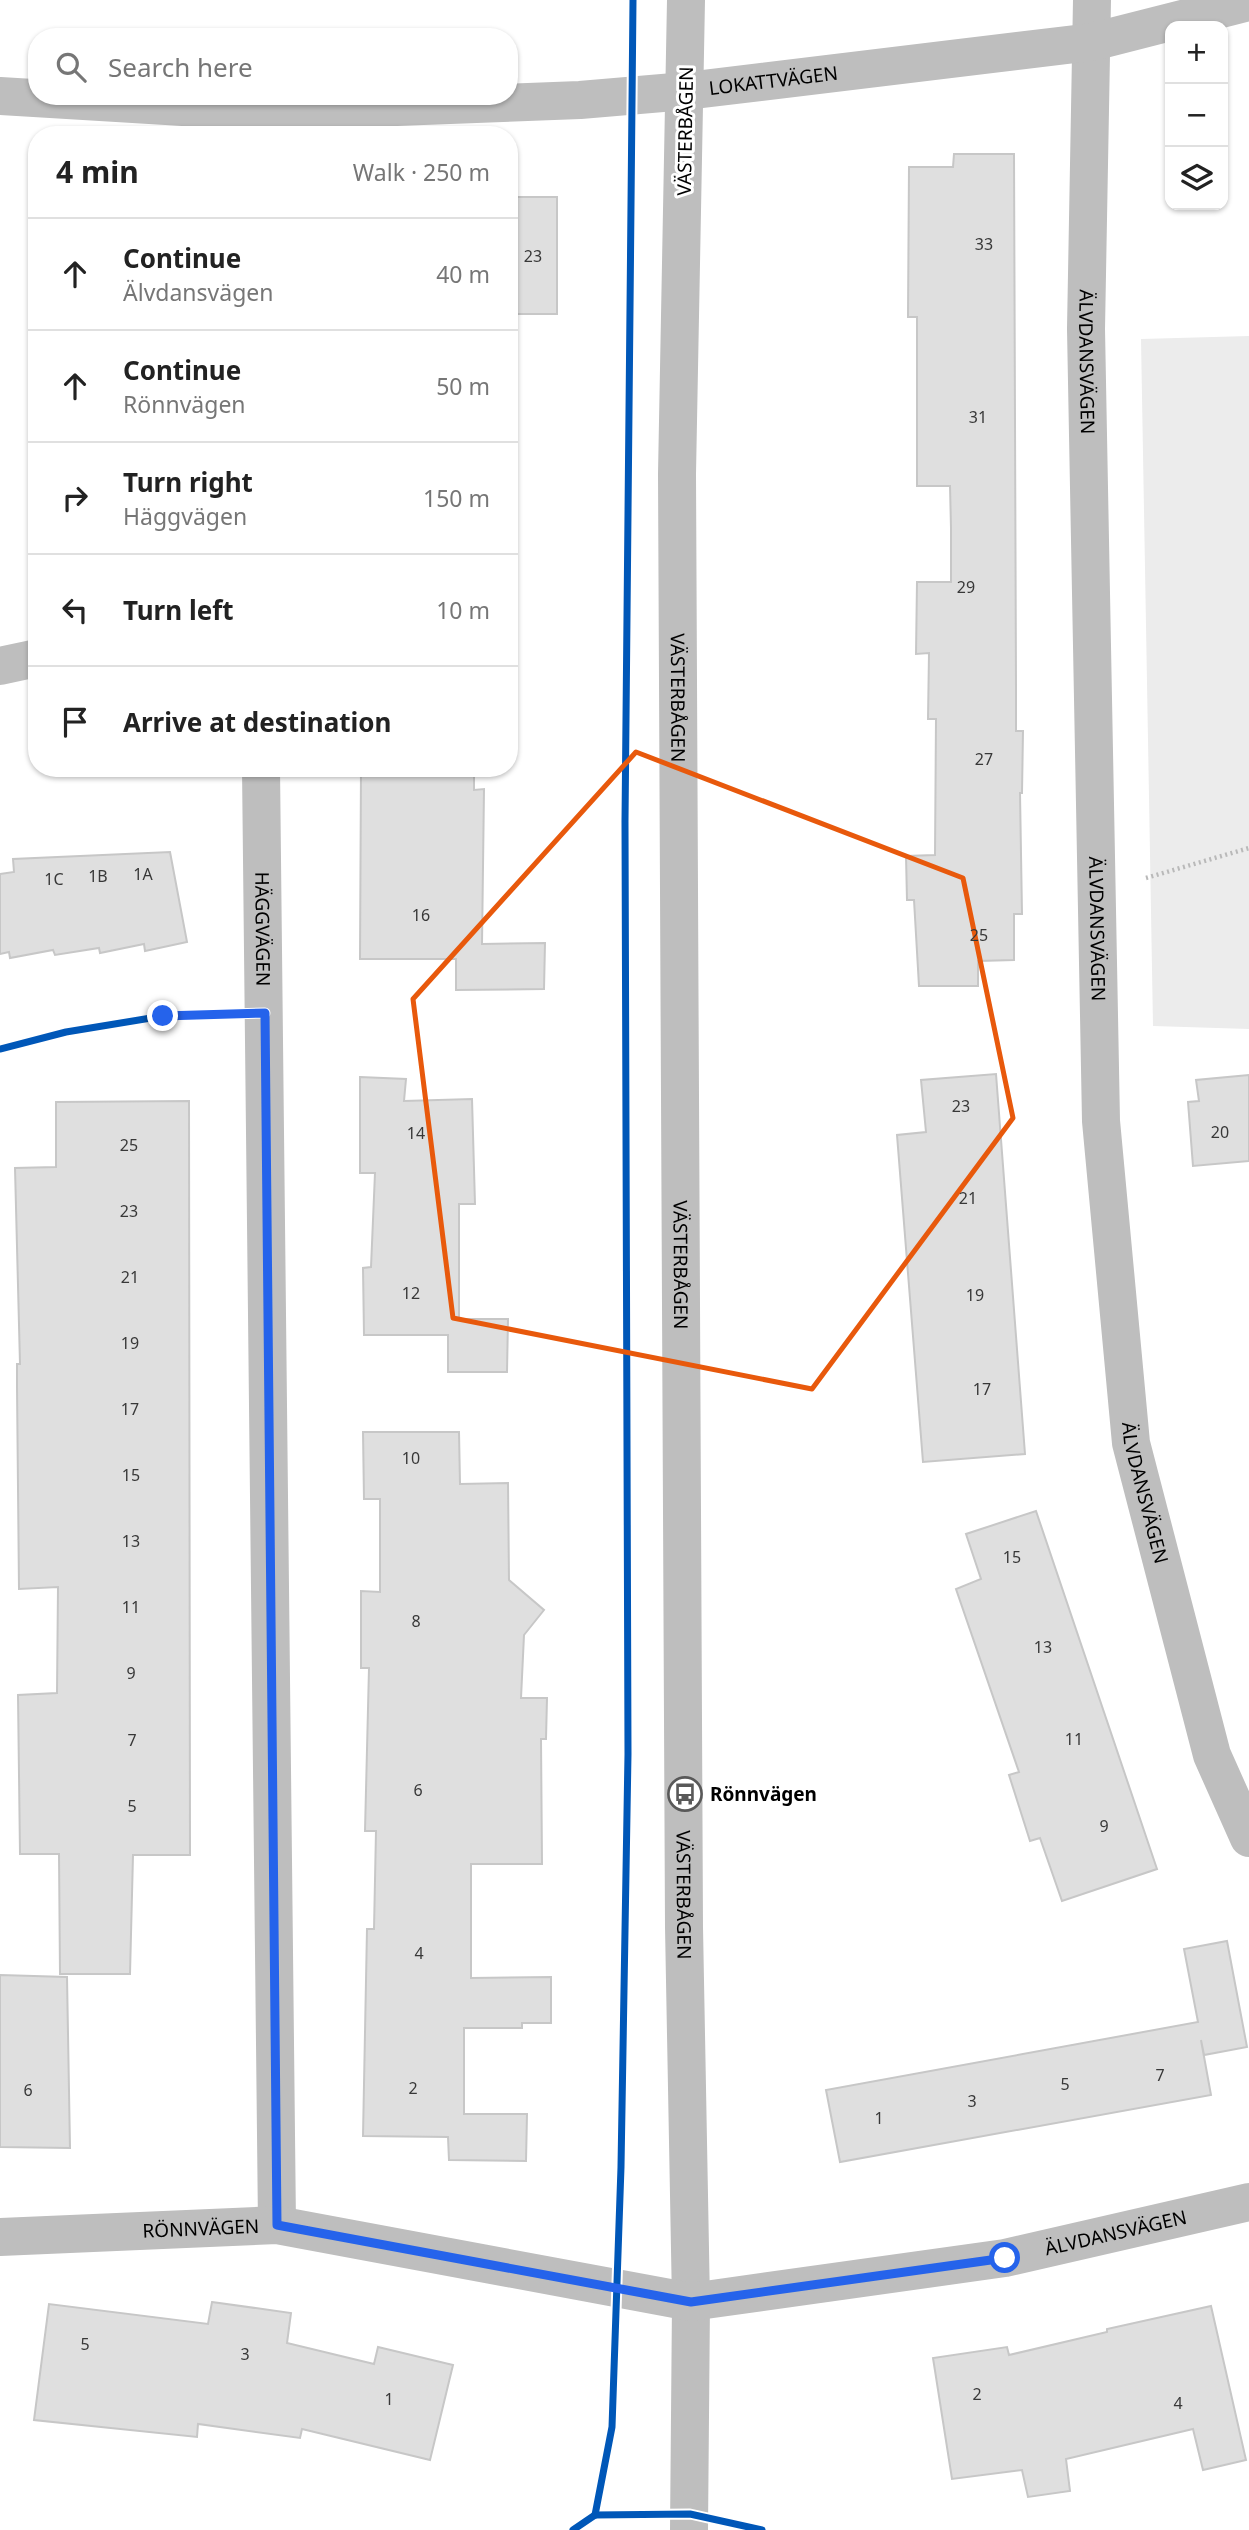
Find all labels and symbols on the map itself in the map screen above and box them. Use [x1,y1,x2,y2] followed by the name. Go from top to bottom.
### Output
[707,60,839,101] street label: LOKATTVÄGEN
[671,66,699,196] street label: VÄSTERBÅGEN
[975,233,993,255] house number: 33
[524,245,542,267] house number: 23
[1073,289,1101,435] street label: ÄLVDANSVÄGEN
[969,406,987,428] house number: 31
[957,576,975,598] house number: 29
[665,633,691,763] street label: VÄSTERBÅGEN
[975,748,993,770] house number: 27
[1083,856,1112,1002] street label: ÄLVDANSVÄGEN
[133,863,153,885] house number: 1A
[88,865,108,887] house number: 1B
[44,868,64,890] house number: 1C
[249,871,276,987] street label: HÄGGVÄGEN
[412,904,430,926] house number: 16
[970,924,988,946] house number: 25
[147,1000,178,1031] route end
[952,1095,970,1117] house number: 23
[1211,1121,1229,1143] house number: 20
[407,1122,425,1144] house number: 14
[120,1134,138,1156] house number: 25
[959,1187,977,1209] house number: 21
[120,1200,138,1222] house number: 23
[667,1200,694,1330] street label: VÄSTERBÅGEN
[121,1266,139,1288] house number: 21
[402,1282,420,1304] house number: 12
[966,1284,984,1306] house number: 19
[121,1332,139,1354] house number: 19
[973,1378,991,1400] house number: 17
[121,1398,139,1420] house number: 17
[1116,1421,1175,1566] street label: ÄLVDANSVÄGEN
[402,1447,420,1469] house number: 10
[122,1464,140,1486] house number: 15
[122,1530,140,1552] house number: 13
[1003,1546,1021,1568] house number: 15
[122,1596,140,1618] house number: 11
[411,1610,421,1632] house number: 8
[1034,1636,1052,1658] house number: 13
[126,1662,136,1684] house number: 9
[1065,1728,1083,1750] house number: 11
[127,1729,137,1751] house number: 7
[666,1775,704,1813] bus stop icon: Rönnvägen
[413,1779,423,1801] house number: 6
[710,1781,817,1807] place label: Rönnvägen
[127,1795,137,1817] house number: 5
[1099,1815,1109,1837] house number: 9
[671,1830,698,1960] street label: VÄSTERBÅGEN
[414,1942,424,1964] house number: 4
[1155,2064,1165,2086] house number: 7
[1060,2073,1070,2095] house number: 5
[408,2077,418,2099] house number: 2
[23,2079,33,2101] house number: 6
[967,2090,977,2112] house number: 3
[874,2107,884,2129] house number: 1
[1042,2204,1189,2261] street label: ÄLVDANSVÄGEN
[142,2213,260,2244] street label: RÖNNVÄGEN
[989,2242,1020,2273] route start
[80,2333,90,2355] house number: 5
[240,2343,250,2365] house number: 3
[972,2383,982,2405] house number: 2
[384,2388,394,2410] house number: 1
[1173,2392,1183,2414] house number: 4

